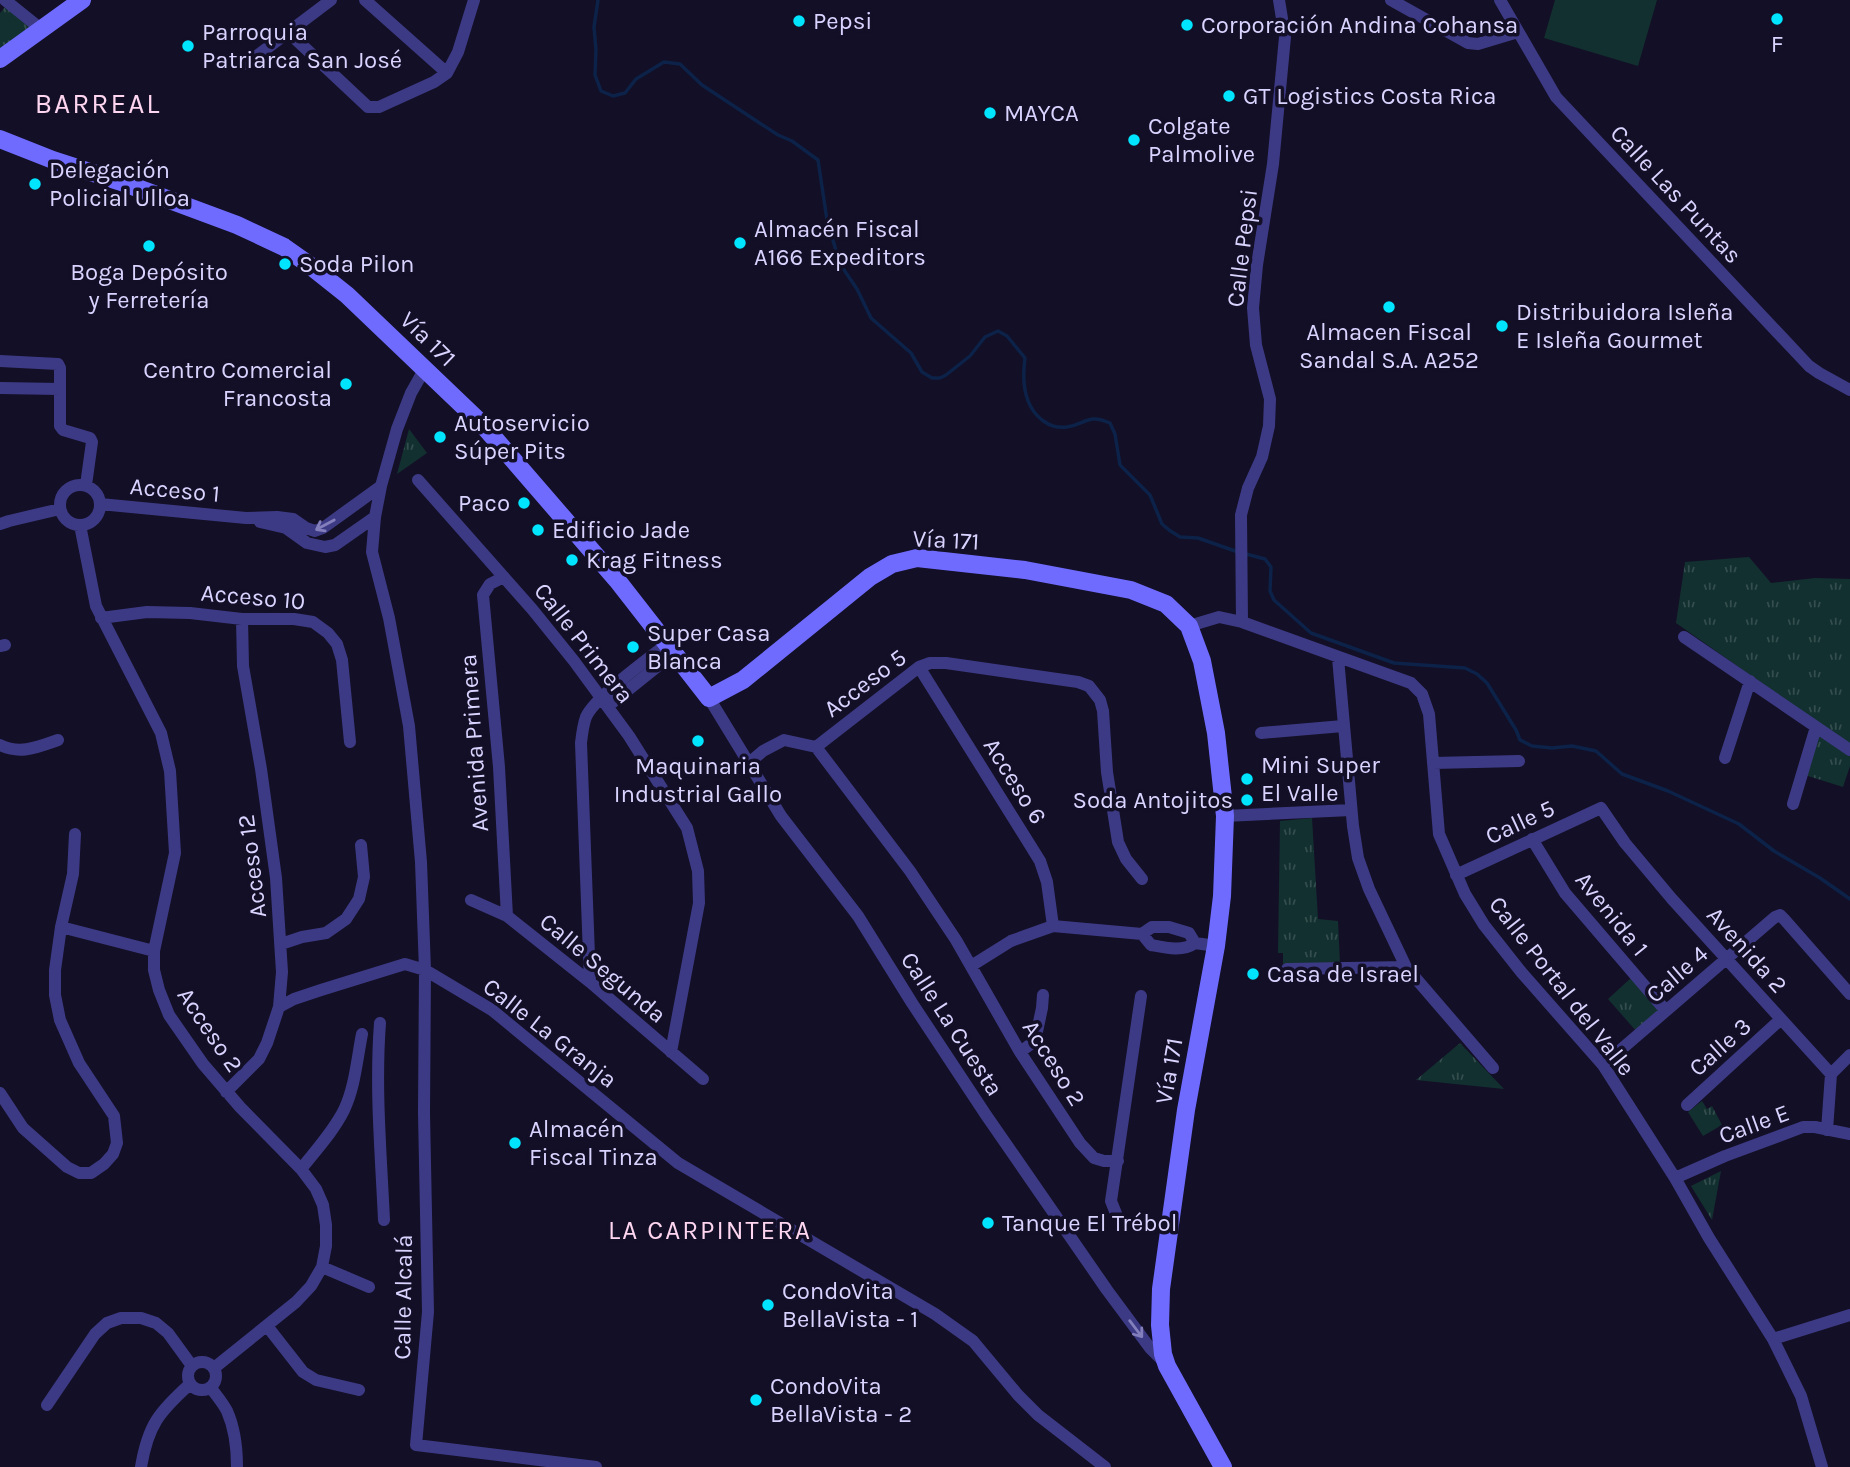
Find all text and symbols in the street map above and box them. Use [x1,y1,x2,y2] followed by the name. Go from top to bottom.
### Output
[813,7,872,35] place label: Pepsi
[1201,11,1518,39] place label: Corporación Andina Cohansa
[1769,11,1785,27] marker: F
[791,13,807,29] marker: Pepsi
[1179,17,1195,33] marker: Corporación Andina Cohansa
[202,18,402,74] place label: Parroquia Patriarca San José
[1771,30,1783,58] place label: F
[180,38,196,54] marker: Parroquia Patriarca San José
[1243,82,1497,110] place label: GT Logistics Costa Rica
[35,87,161,120] district label: BARREAL
[1221,88,1237,104] marker: GT Logistics Costa Rica
[1004,99,1079,127] place label: MAYCA
[982,105,998,121] marker: MAYCA
[1148,112,1255,168] place label: Colgate Palmolive
[1605,119,1747,269] street label: Calle Las Puntas
[1126,132,1142,148] marker: Colgate Palmolive
[49,156,190,212] place label: Delegación Policial Ulloa
[27,176,43,192] marker: Delegación Policial Ulloa
[1221,187,1263,309] street label: Calle Pepsi
[754,215,926,271] place label: Almacén Fiscal A166 Expeditors
[732,235,748,251] marker: Almacén Fiscal A166 Expeditors
[141,238,157,254] marker: Boga Depósito y Ferretería
[299,250,415,278] place label: Soda Pilon
[277,256,293,272] marker: Soda Pilon
[70,258,228,314] place label: Boga Depósito y Ferretería
[1516,298,1733,354] place label: Distribuidora Isleña E Isleña Gourmet
[1381,299,1397,315] marker: Almacen Fiscal Sandal S.A. A252
[394,306,462,372] street label: Vía 171
[1299,318,1479,374] place label: Almacen Fiscal Sandal S.A. A252
[1494,318,1510,334] marker: Distribuidora Isleña E Isleña Gourmet
[143,356,332,412] place label: Centro Comercial Francosta
[338,376,354,392] marker: Centro Comercial Francosta
[454,409,590,465] place label: Autoservicio Súper Pits
[432,429,448,445] marker: Autoservicio Súper Pits
[129,472,221,508] street label: Acceso 1
[458,489,510,517] place label: Paco
[516,495,532,511] marker: Paco
[552,516,690,544] place label: Edificio Jade
[316,518,336,532] one-way arrow
[530,522,546,538] marker: Edificio Jade
[912,524,980,556] street label: Vía 171
[586,546,723,574] place label: Krag Fitness
[564,552,580,568] marker: Krag Fitness
[528,577,640,709] street label: Calle Primera
[200,578,306,616] street label: Acceso 10
[647,619,771,675] place label: Super Casa Blanca
[625,639,641,655] marker: Super Casa Blanca
[818,643,912,723] street label: Acceso 5
[454,653,494,833] street label: Avenida Primera
[690,733,706,749] marker: Maquinaria Industrial Gallo
[978,733,1052,829] street label: Acceso 6
[1261,751,1380,807] place label: Mini Super El Valle
[614,752,782,808] place label: Maquinaria Industrial Gallo
[1239,771,1255,787] marker: Mini Super El Valle
[1072,786,1233,814] place label: Soda Antojitos
[1239,792,1255,808] marker: Soda Antojitos
[1481,794,1559,850] street label: Calle 5
[232,813,272,919] street label: Acceso 12
[1570,866,1654,962] street label: Avenida 1
[1483,891,1641,1081] street label: Calle Portal del Valle
[1701,901,1793,999] street label: Avenida 2
[534,907,672,1029] street label: Calle Segunda
[1640,940,1714,1008] street label: Calle 4
[895,947,1009,1101] street label: Calle La Cuesta
[1267,960,1419,988] place label: Casa de Israel
[1245,966,1261,982] marker: Casa de Israel
[478,972,622,1094] street label: Calle La Granja
[171,982,249,1078] street label: Acceso 2
[1683,1012,1757,1082] street label: Calle 3
[1017,1015,1091,1111] street label: Acceso 2
[1149,1036,1189,1106] street label: Vía 171
[1715,1098,1793,1150] street label: Calle E
[529,1115,658,1171] place label: Almacén Fiscal Tinza
[507,1135,523,1151] marker: Almacén Fiscal Tinza
[1002,1209,1177,1237] place label: Tanque El Trébol
[608,1215,812,1246] district label: LA CARPINTERA
[980,1215,996,1231] marker: Tanque El Trébol
[388,1234,418,1360] street label: Calle Alcalá
[782,1277,918,1333] place label: CondoVita BellaVista - 1
[760,1297,776,1313] marker: CondoVita BellaVista - 1
[1129,1319,1143,1338] one-way arrow
[770,1372,912,1428] place label: CondoVita BellaVista - 2
[748,1392,764,1408] marker: CondoVita BellaVista - 2

